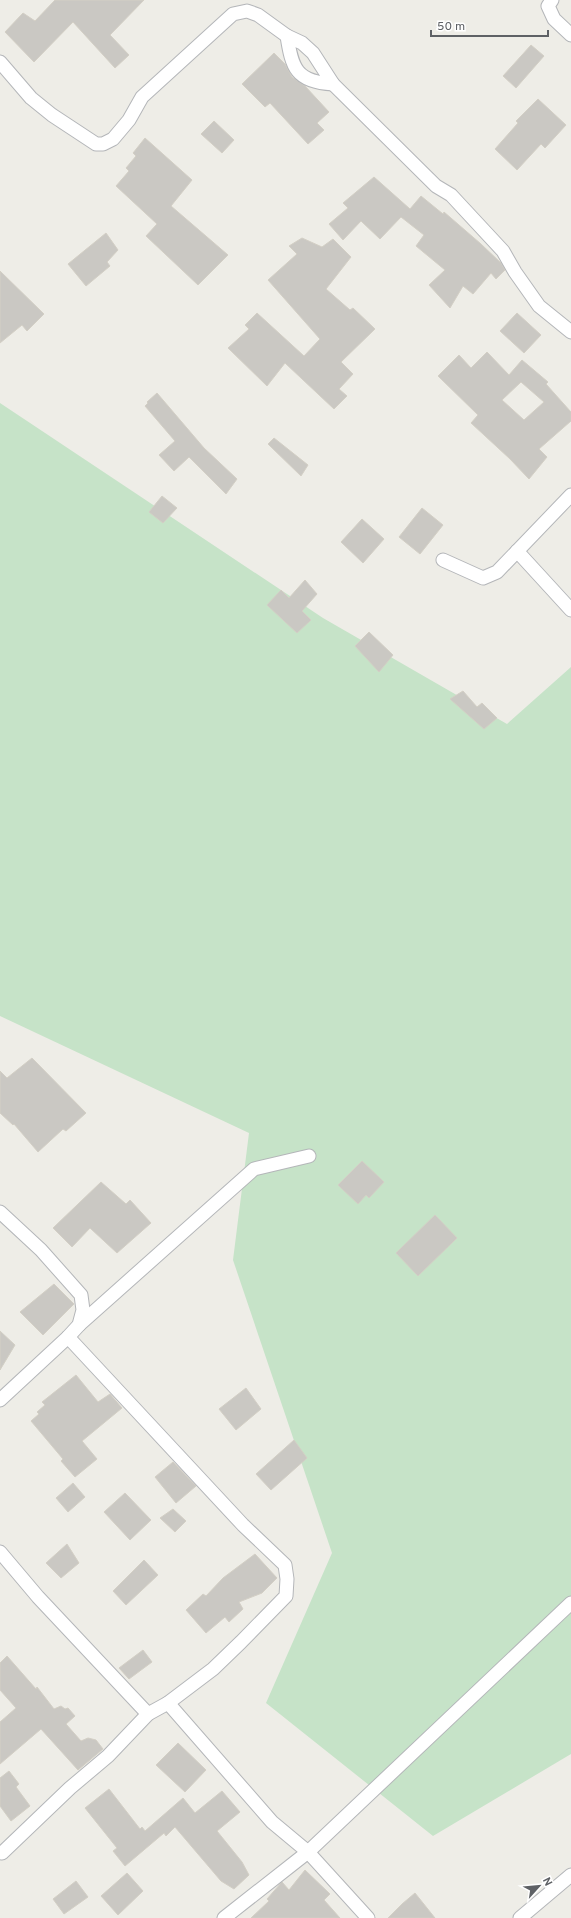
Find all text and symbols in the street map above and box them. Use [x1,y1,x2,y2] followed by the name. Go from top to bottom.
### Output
[431,12,548,38] scale bar
[437,19,465,35] text: 50 m
[519,1866,559,1906] north arrow
[539,1875,555,1889] text: N

